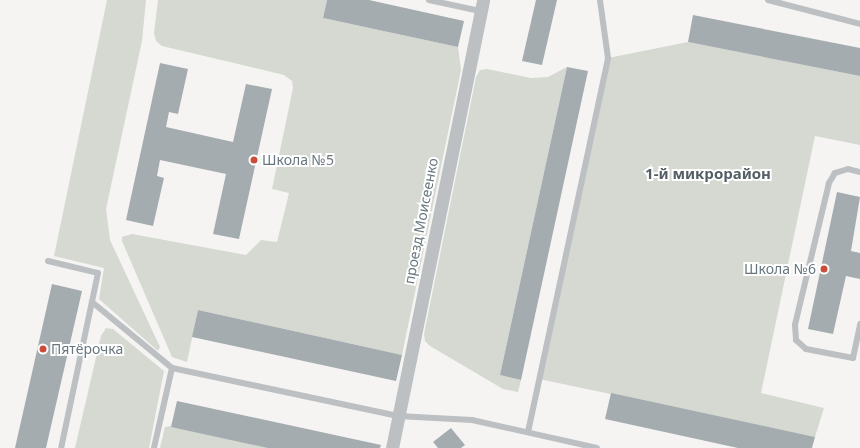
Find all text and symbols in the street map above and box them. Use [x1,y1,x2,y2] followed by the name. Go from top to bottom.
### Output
[262,152,334,168] place label: Школа №5
[249,155,259,165] marker: Школа №5
[401,157,441,285] street label: проезд Моисеенко
[645,165,771,183] district label: 1-й микрорайон
[744,261,816,277] place label: Школа №6
[819,264,829,274] marker: Школа №6
[51,341,123,357] place label: Пятёрочка
[38,344,48,354] marker: Пятёрочка

